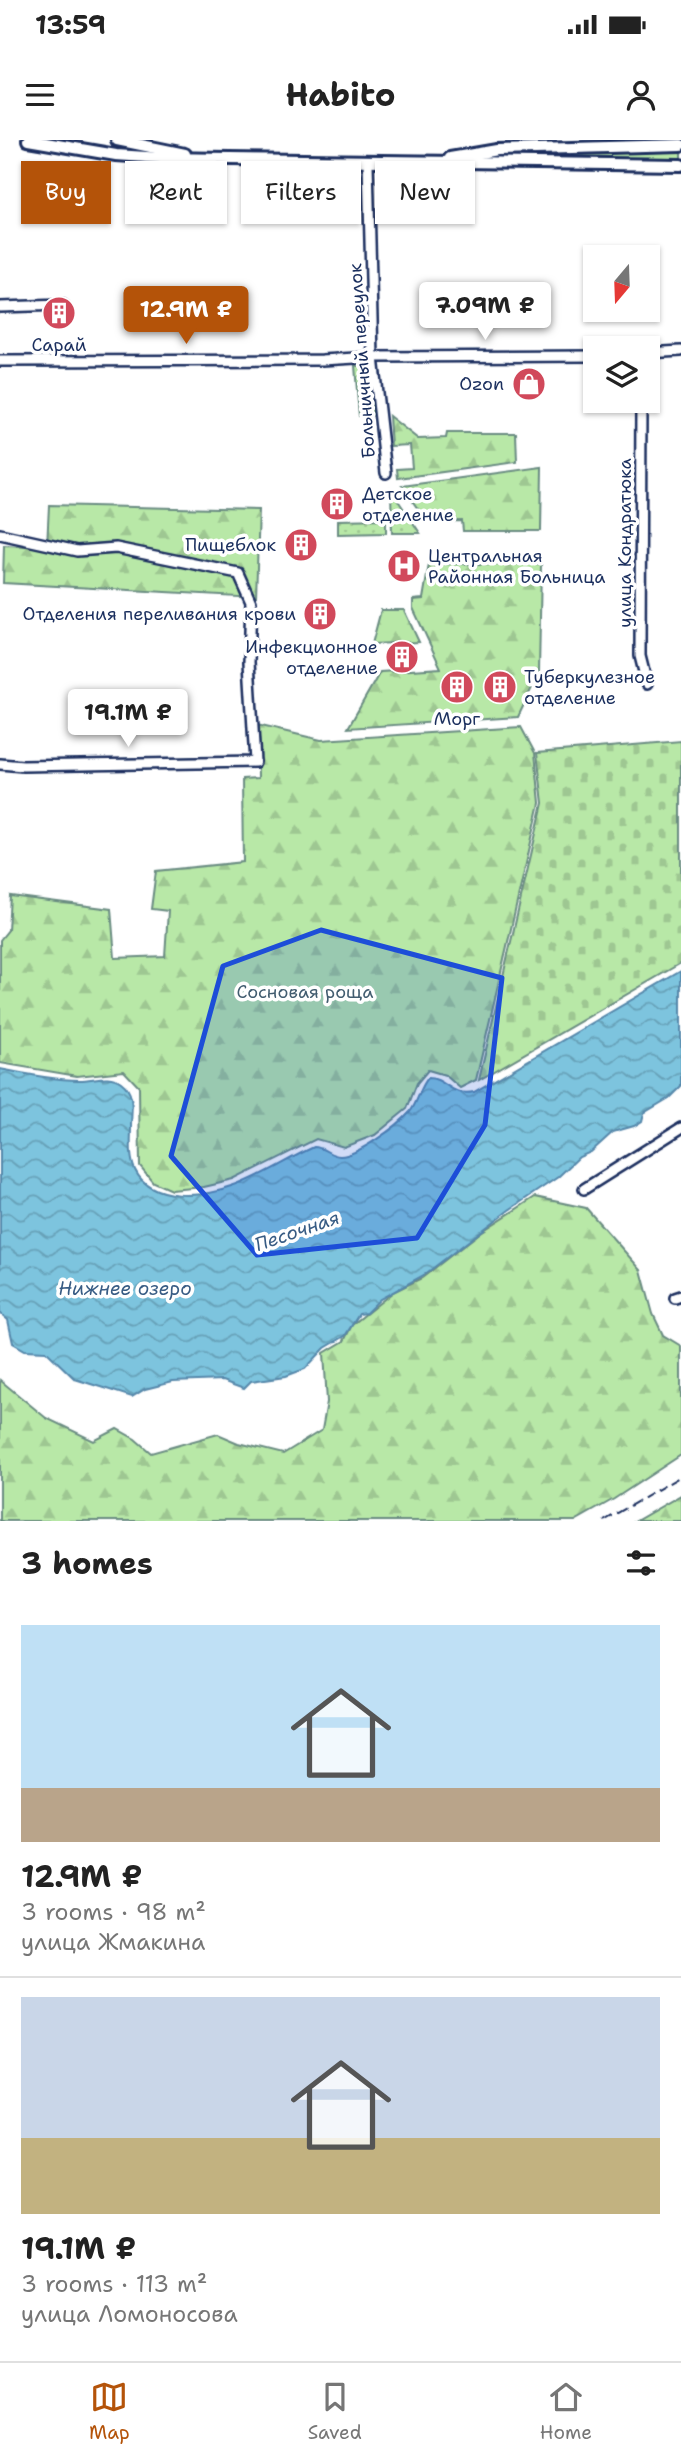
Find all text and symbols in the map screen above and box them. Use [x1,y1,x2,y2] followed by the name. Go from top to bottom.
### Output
[35,7,106,42] text: 13:59
[285,73,396,116] text: Habito
[21,76,59,114] icon: menu
[622,76,660,114] icon: person
[21,161,111,224] chip: Buy
[125,161,227,224] chip: Rent
[241,161,361,224] chip: Filters
[375,161,475,224] chip: New
[583,245,660,322] north arrow
[583,245,660,413] map controls
[343,262,381,459] street label: Больничный переулок
[420,282,550,342] pin: 7.09M ₽
[121,286,251,346] pin: 12.9M ₽
[435,290,535,320] text: 7.09M ₽
[40,294,78,332] building icon: Сарай
[139,294,233,324] text: 12.9M ₽
[31,333,87,357] place label: Сарай
[583,336,660,413] button: layers
[510,365,548,403] shop icon: Ozon
[459,372,504,396] place label: Ozon
[613,458,637,628] street label: улица Кондратюка
[362,482,454,527] place label: Детское отделение
[318,485,356,523] building icon: Детское отделение
[282,526,320,564] building icon: Пищеблок
[185,533,276,557] place label: Пищеблок
[428,544,605,589] place label: Центральная Районная Больница
[385,547,423,585] hospital icon: Центральная Районная Больница
[301,595,339,633] building icon: Отделения переливания крови
[22,602,296,626] place label: Отделения переливания крови
[245,635,378,680] place label: Инфекционное отделение
[383,638,421,676] building icon: Инфекционное отделение
[524,665,655,710] place label: Туберкулезное отделение
[438,668,476,706] building icon: Морг
[481,668,519,706] building icon: Туберкулезное отделение
[63,690,193,749] pin: 19.1M ₽
[84,697,172,727] text: 19.1M ₽
[434,707,480,731] place label: Морг
[237,980,373,1004] park label: Сосновая роща
[251,1205,343,1257] water label: Песочная
[58,1276,192,1301] water label: Нижнее озеро
[21,1543,153,1584] text: 3 homes
[622,1544,660,1582] icon: filters
[278,1670,404,1796] icon: home
[21,1856,142,1897] text: 12.9M ₽
[21,1897,206,1927] text: 3 rooms · 98 m²
[21,1927,205,1957] text: улица Жмакина
[278,2042,404,2168] icon: home
[21,2228,136,2269] text: 19.1M ₽
[21,2269,207,2299] text: 3 rooms · 113 m²
[21,2299,238,2329] text: улица Ломоносова
[89,2378,130,2445] tab: Map
[308,2378,362,2445] tab: Saved
[540,2378,592,2445] tab: Home

